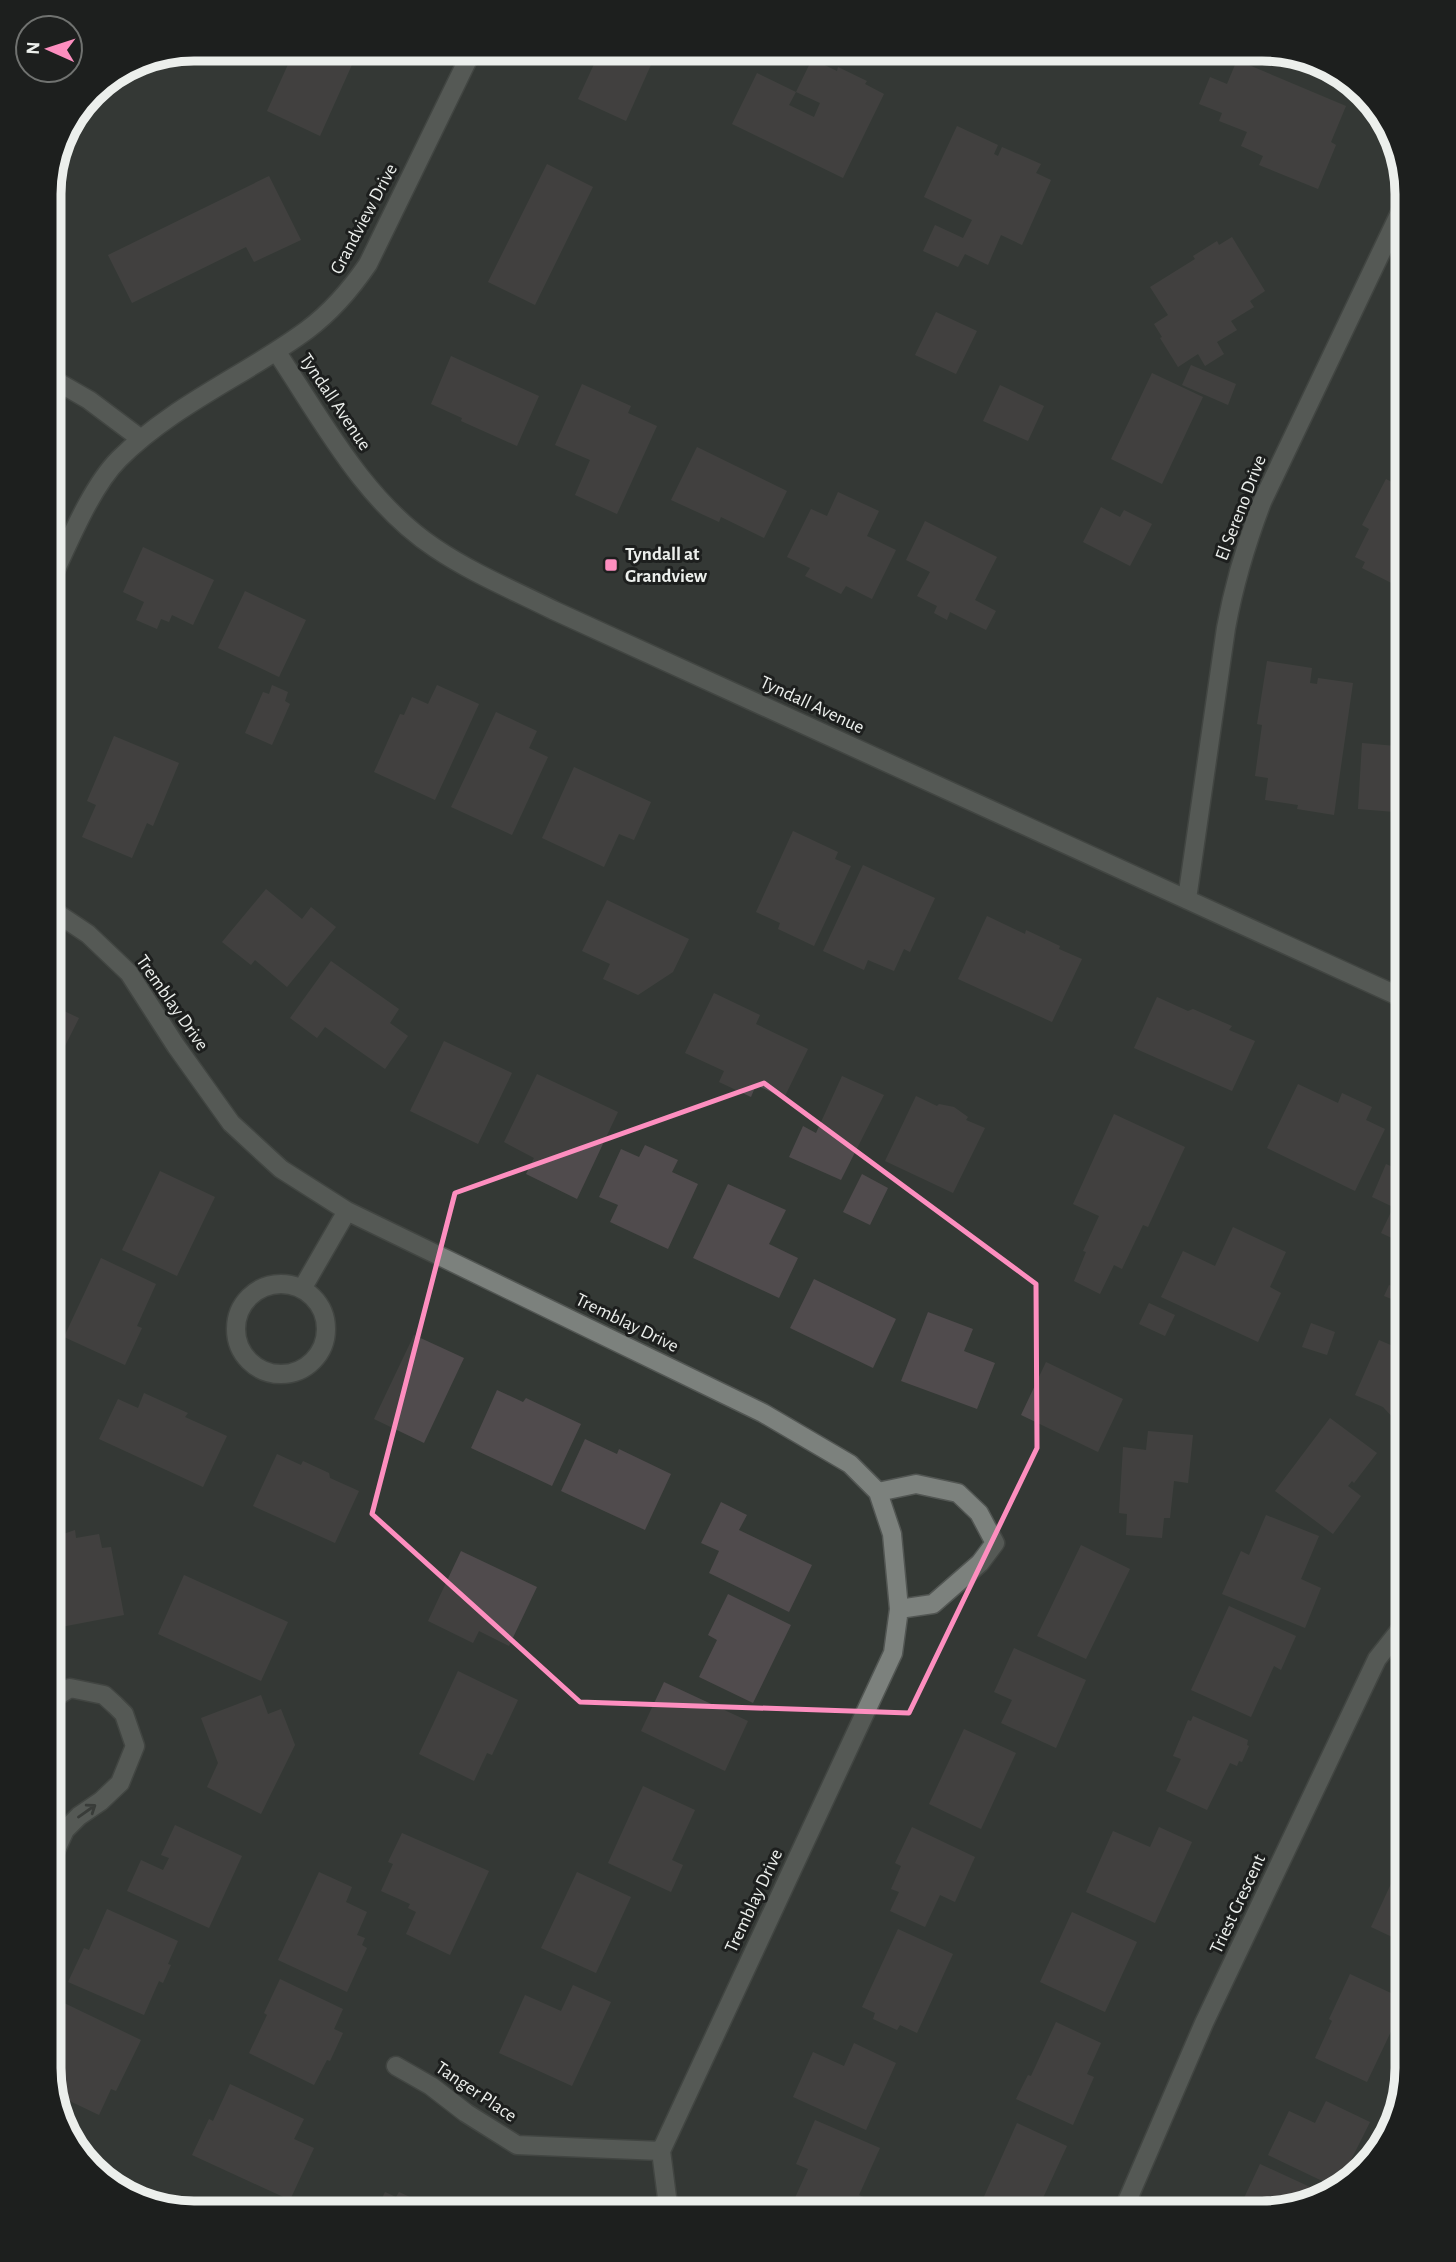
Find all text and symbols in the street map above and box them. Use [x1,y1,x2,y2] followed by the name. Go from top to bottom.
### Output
[14,14,84,84] north arrow
[24,41,43,55] text: N
[327,161,401,277] street label: Grandview Drive
[296,350,374,454] street label: Tyndall Avenue
[1212,453,1270,563] street label: El Sereno Drive
[625,545,708,586] place label: Tyndall at Grandview
[603,557,619,573] marker: Tyndall at Grandview
[757,673,867,737] street label: Tyndall Avenue
[132,952,212,1054] street label: Tremblay Drive
[573,1290,681,1356] street label: Tremblay Drive
[77,1804,96,1818] one-way arrow
[722,1846,786,1956] street label: Tremblay Drive
[1207,1851,1269,1957] street label: Triest Crescent
[432,2058,520,2126] street label: Tanger Place

